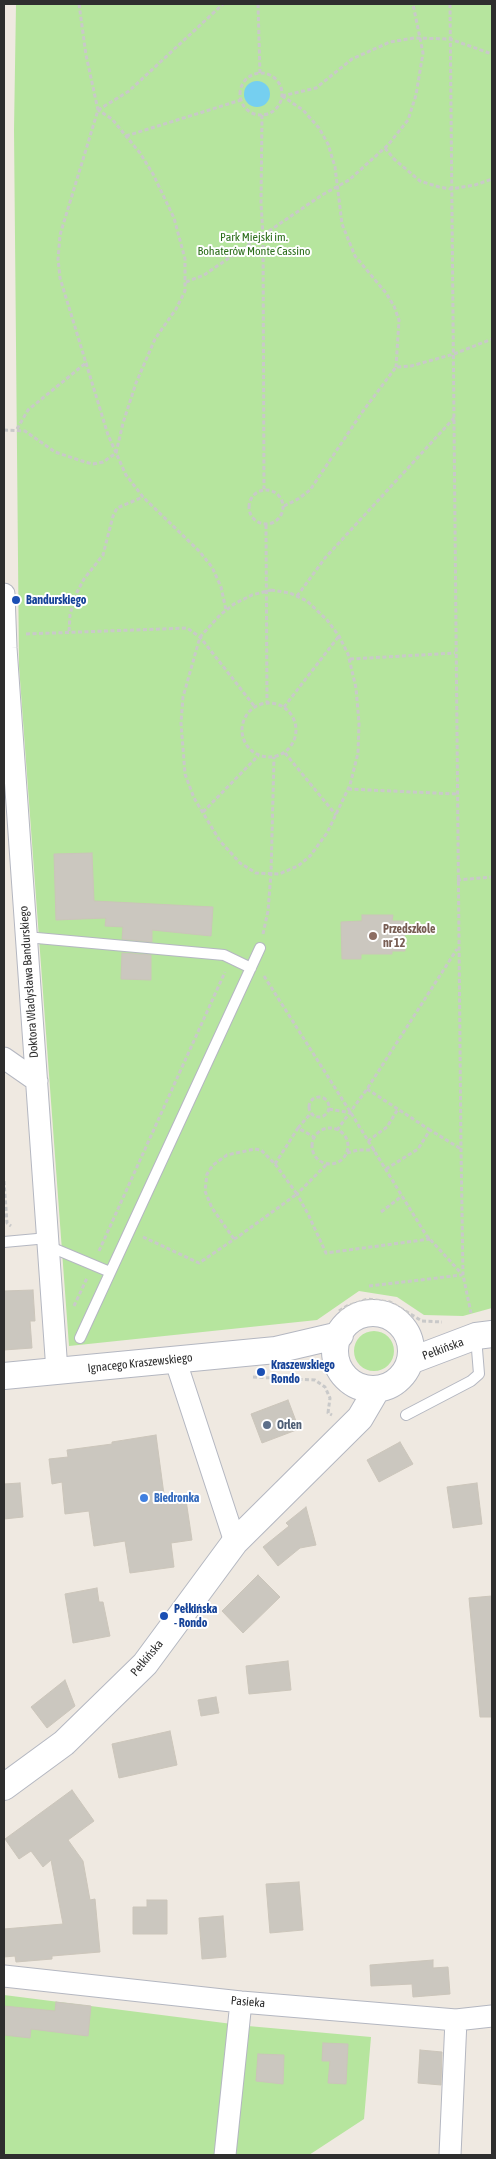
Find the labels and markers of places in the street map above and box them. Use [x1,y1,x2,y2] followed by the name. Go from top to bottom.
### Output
[26,593,86,607] place label: Bandurskiego
[10,594,22,606] marker: Bandurskiego
[383,922,435,950] place label: Przedszkole nr 12
[367,930,379,942] marker: Przedszkole nr 12
[271,1358,335,1386] place label: Kraszewskiego Rondo
[255,1366,267,1378] marker: Kraszewskiego Rondo
[277,1418,302,1432] place label: Orlen
[261,1419,273,1431] marker: Orlen
[154,1491,199,1505] place label: Biedronka
[138,1492,150,1504] marker: Biedronka
[174,1602,217,1630] place label: Pełkińska - Rondo
[158,1610,170,1622] marker: Pełkińska - Rondo

